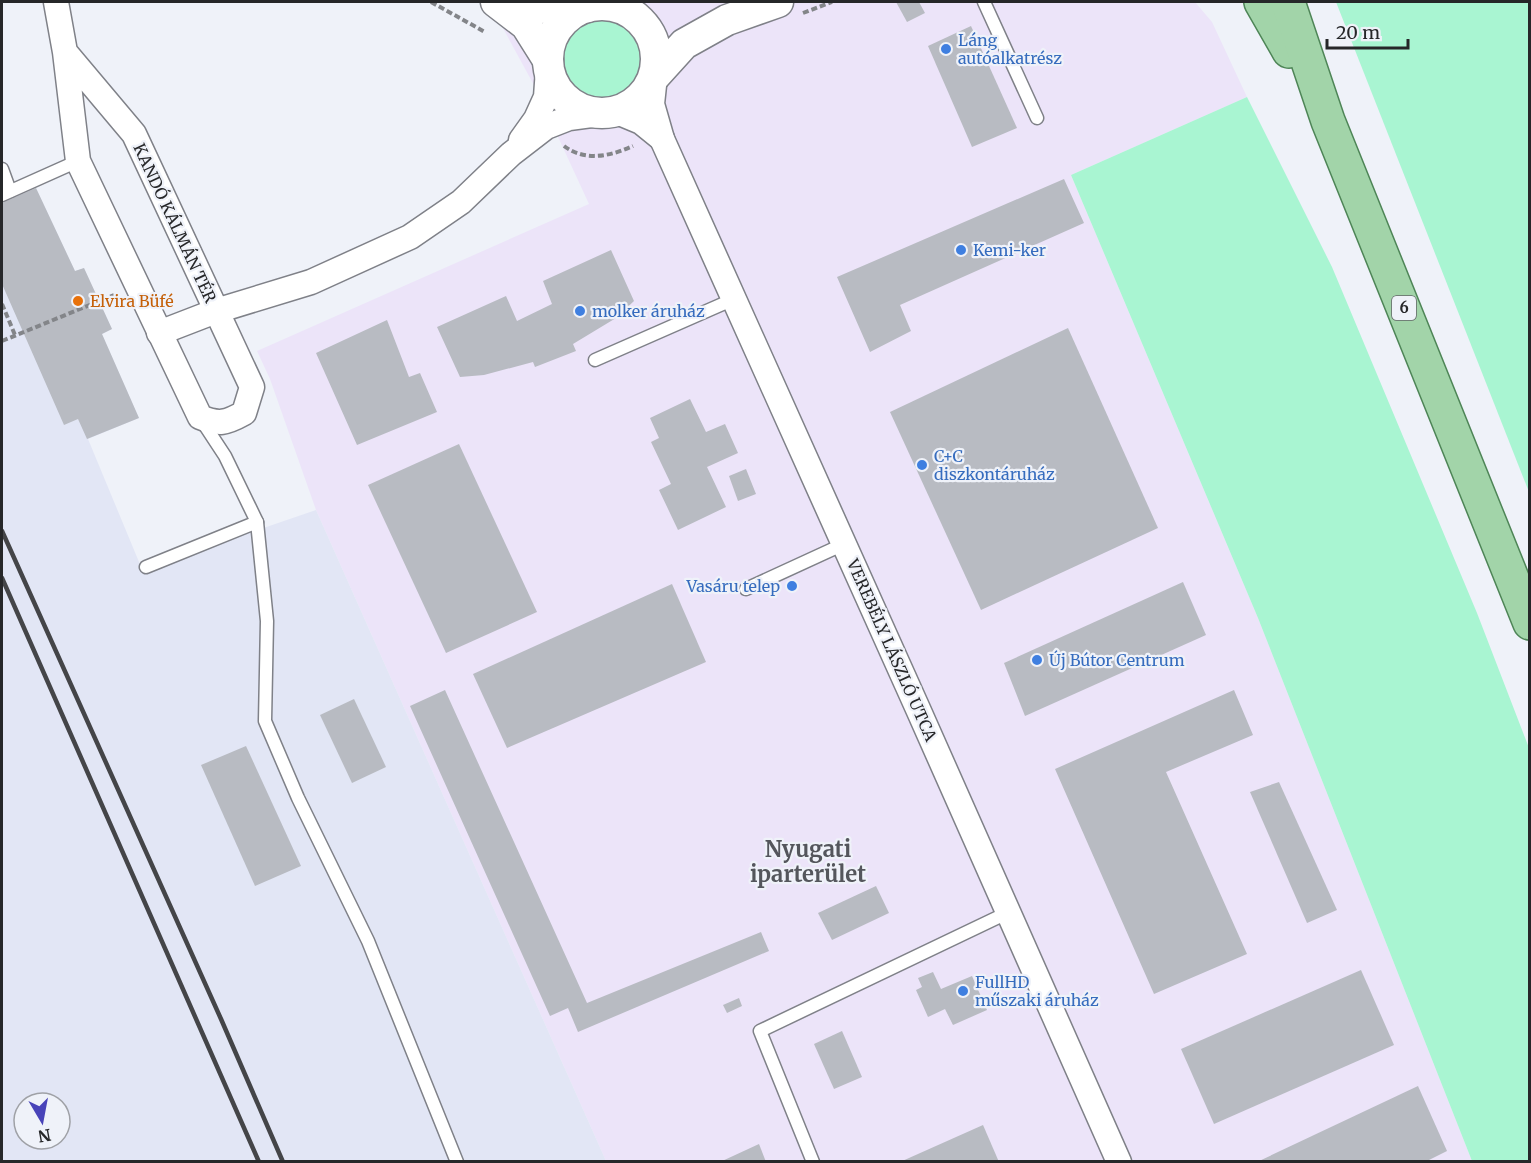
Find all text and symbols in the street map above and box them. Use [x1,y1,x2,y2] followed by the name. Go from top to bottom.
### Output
[1327,12,1408,50] scale bar
[1336,21,1380,44] text: 20 m
[958,30,1062,68] place label: Láng autóalkatrész
[939,42,953,56] marker: Láng autóalkatrész
[129,140,221,307] street label: KANDÓ KÁLMÁN TÉR
[973,240,1046,260] place label: Kemi-ker
[954,243,968,257] marker: Kemi-ker
[90,291,174,311] place label: Elvira Büfé
[71,294,85,308] marker: Elvira Büfé
[1392,296,1416,320] road number: 6
[592,301,705,321] place label: molker áruház
[573,304,587,318] marker: molker áruház
[934,446,1055,484] place label: C+C diszkontáruház
[915,458,929,472] marker: C+C diszkontáruház
[842,555,942,745] street label: VEREBÉLY LÁSZLÓ UTCA
[685,576,780,596] place label: Vasáru telep
[785,579,799,593] marker: Vasáru telep
[1049,650,1185,670] place label: Új Bútor Centrum
[1030,653,1044,667] marker: Új Bútor Centrum
[750,835,866,888] district label: Nyugati iparterület
[975,972,1099,1010] place label: FullHD műszaki áruház
[956,984,970,998] marker: FullHD műszaki áruház
[12,1091,72,1151] north arrow
[36,1125,53,1147] text: N

